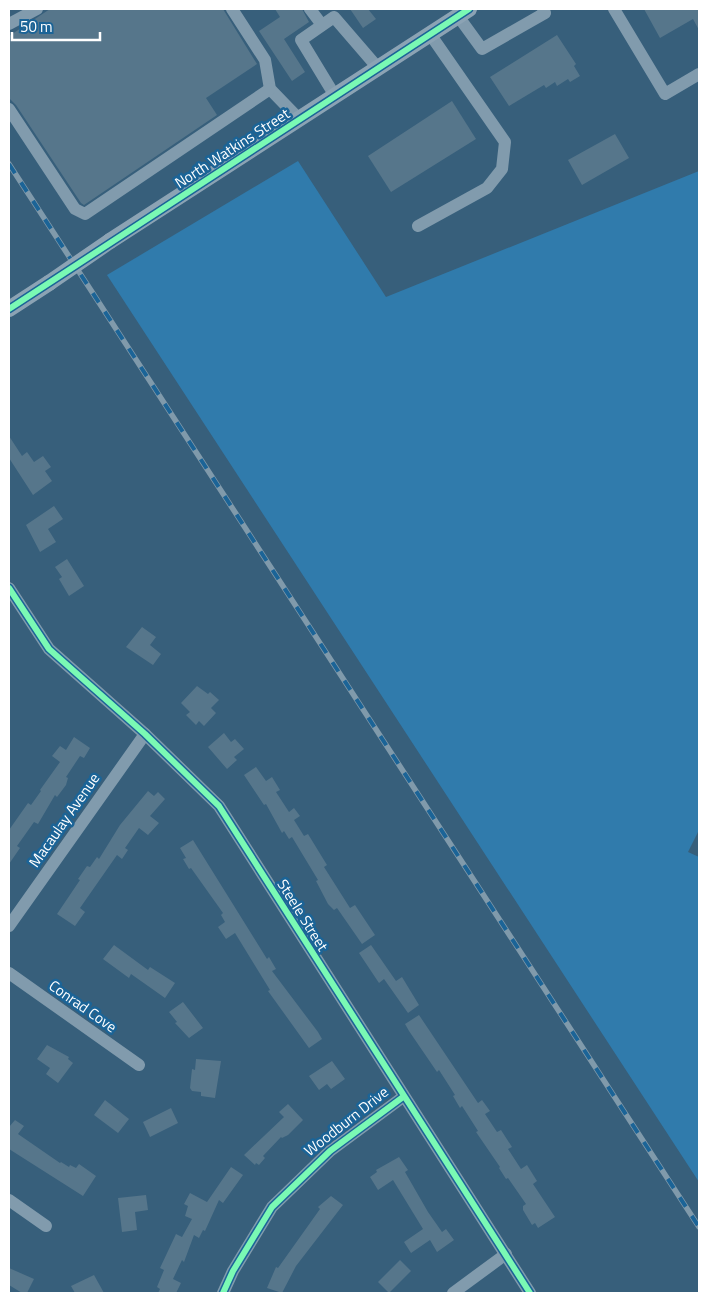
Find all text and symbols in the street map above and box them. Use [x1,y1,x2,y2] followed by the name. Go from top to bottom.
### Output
[12,10,100,42] scale bar
[20,15,53,38] text: 50 m
[170,102,295,194] street label: North Watkins Street
[23,768,105,872] street label: Macaulay Avenue
[272,874,335,956] street label: Steele Street
[44,974,122,1038] street label: Conrad Cove
[299,1081,393,1161] street label: Woodburn Drive

